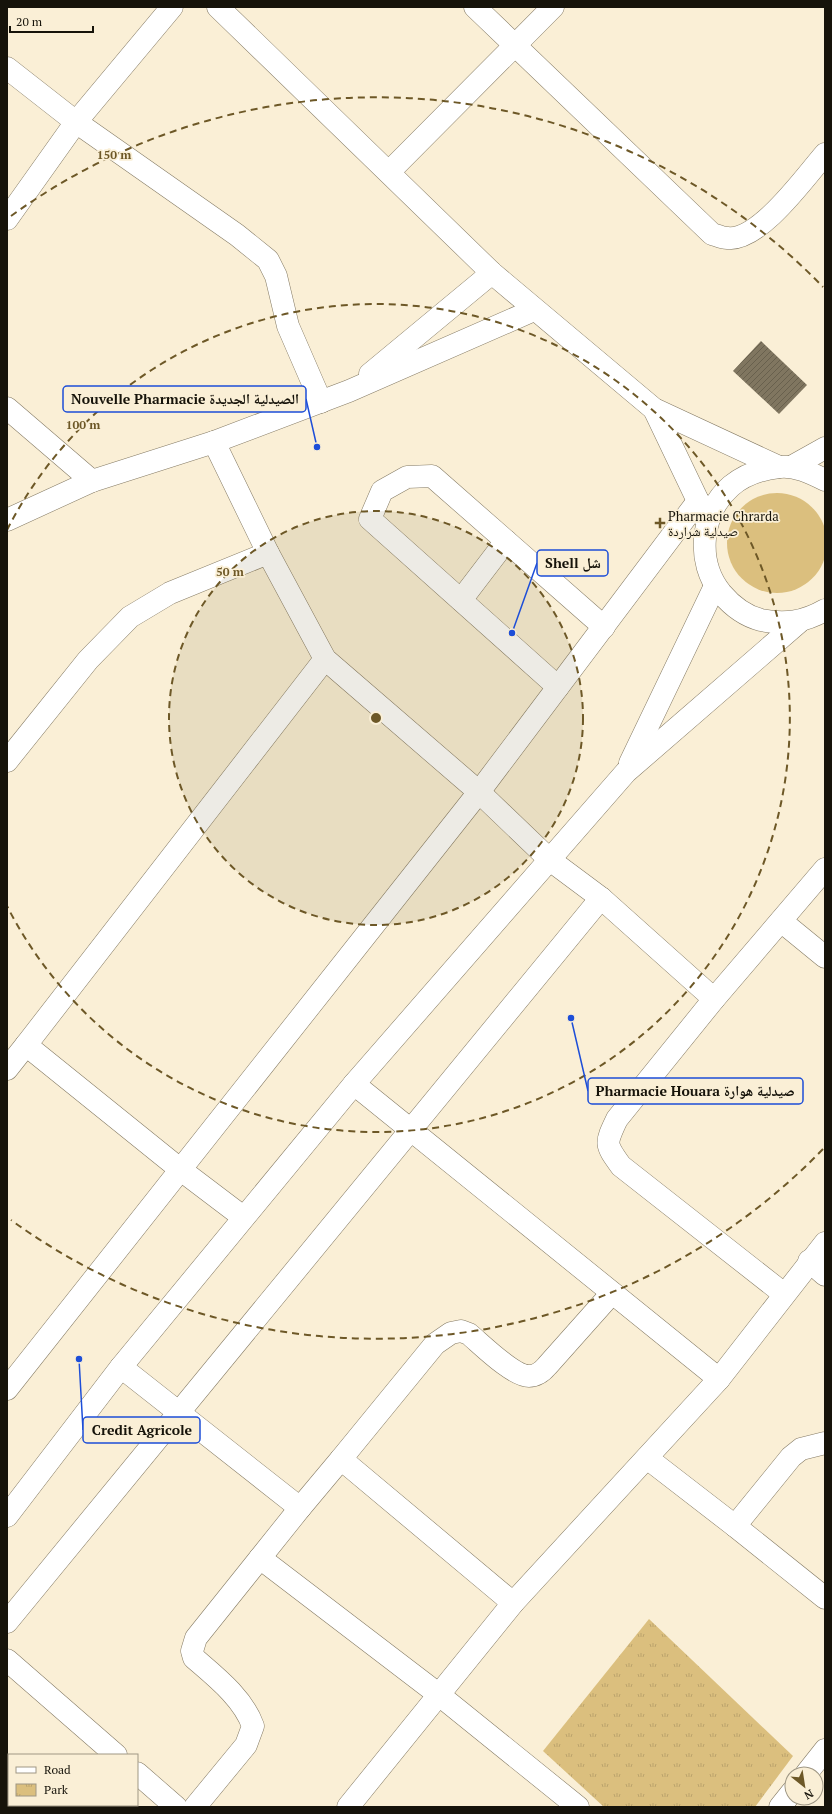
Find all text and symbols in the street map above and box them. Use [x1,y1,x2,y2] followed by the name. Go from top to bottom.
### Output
[10,8,93,34] scale bar
[16,14,43,29] text: 20 m
[97,147,131,162] text: 150 m
[63,386,306,412] callout: Nouvelle Pharmacie الصيدلية الجديدة
[71,389,299,408] text: Nouvelle Pharmacie الصيدلية الجديدة
[66,417,100,432] text: 100 m
[668,507,779,540] place label: Pharmacie Chrarda صيدلية شراردة
[655,518,665,528] marker: Pharmacie Chrarda صيدلية شراردة
[537,550,608,576] callout: Shell شل
[545,553,601,572] text: Shell شل
[216,564,244,579] text: 50 m
[369,711,383,725] centre of rings
[588,1078,803,1104] callout: Pharmacie Houara صيدلية هوارة
[595,1081,795,1100] text: Pharmacie Houara صيدلية هوارة
[83,1417,200,1443] callout: Credit Agricole
[92,1420,193,1439] text: Credit Agricole
[8,1754,138,1806] legend
[44,1762,71,1777] text: Road
[784,1766,824,1806] north arrow
[44,1782,69,1797] text: Park
[801,1787,816,1803] text: N

